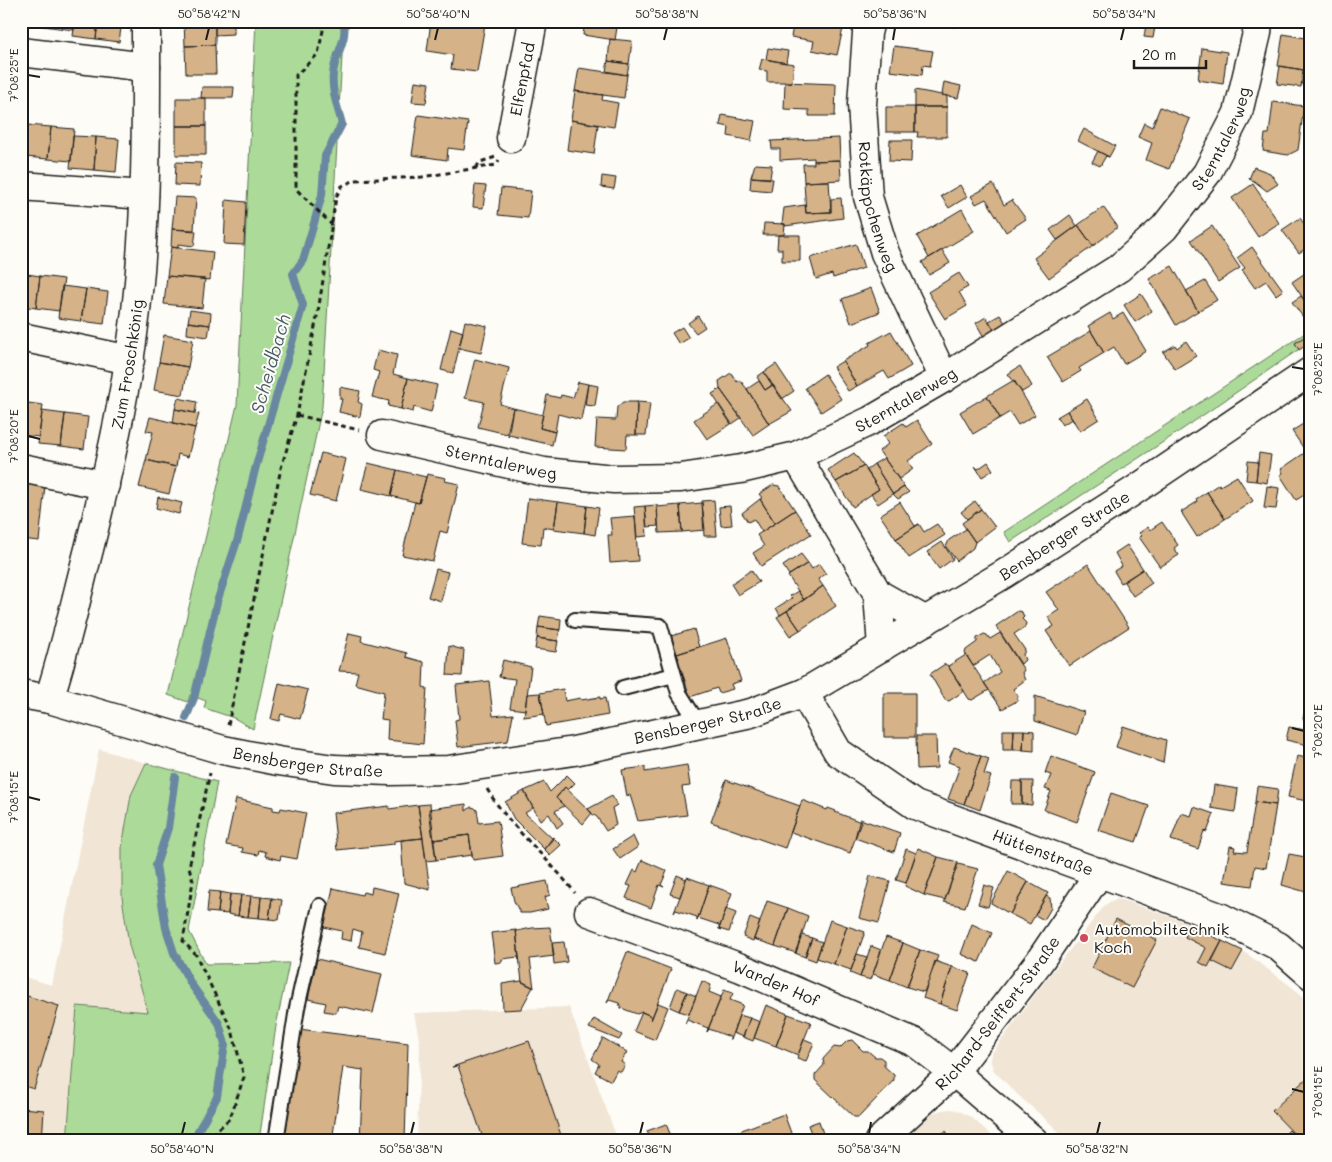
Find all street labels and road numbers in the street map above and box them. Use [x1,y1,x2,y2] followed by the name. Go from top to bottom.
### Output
[504,40,539,117] street label: Elfenpfad
[1186,85,1254,195] street label: Sterntalerweg
[854,141,903,275] street label: Rotkäppchenweg
[106,298,147,431] street label: Zum Froschkönig
[851,362,960,437] street label: Sterntalerweg
[443,439,558,483] street label: Sterntalerweg
[995,485,1133,585] street label: Bensberger Straße
[632,692,784,748] street label: Bensberger Straße
[231,741,384,781] street label: Bensberger Straße
[990,824,1097,880] street label: Hüttenstraße
[930,931,1064,1094] street label: Richard-Seiffert-Straße
[730,955,823,1011] street label: Warder Hof

